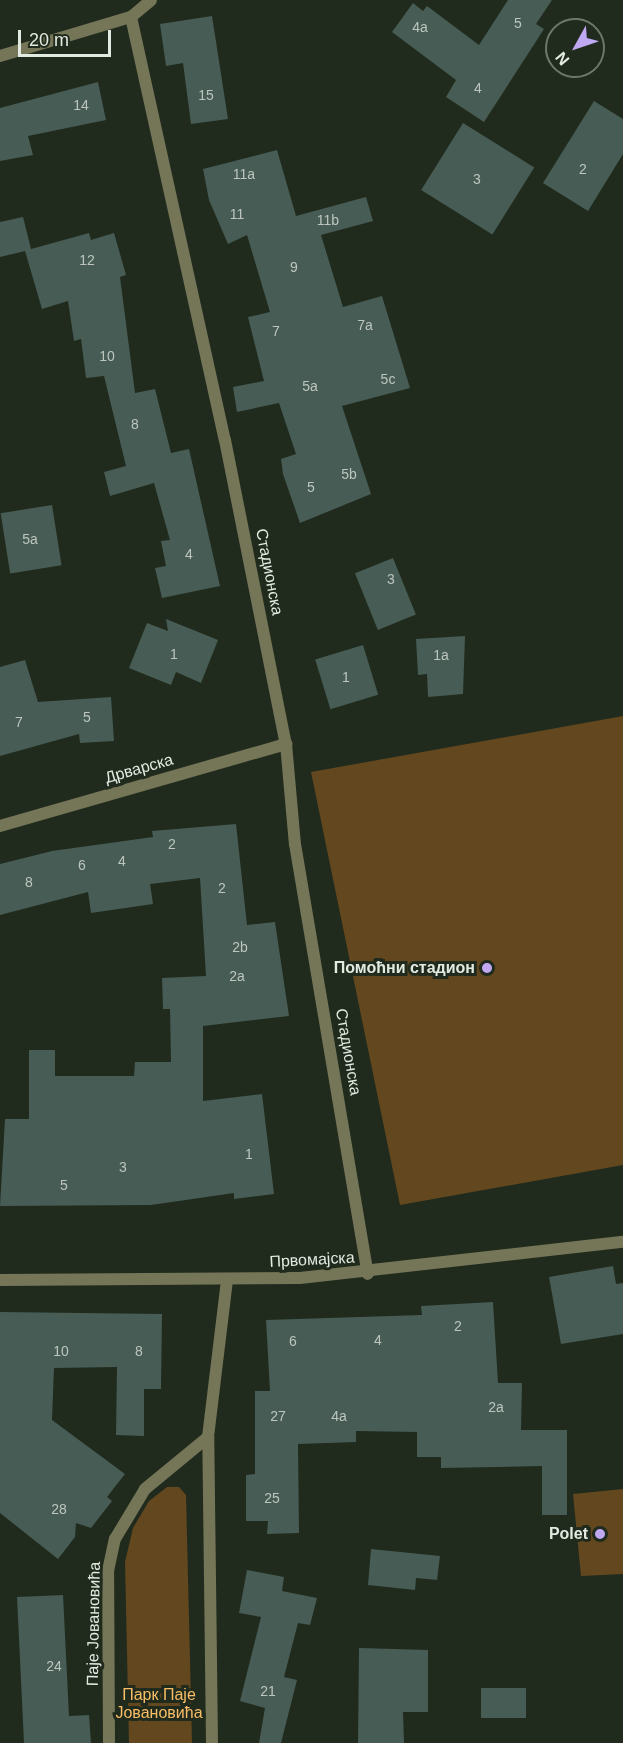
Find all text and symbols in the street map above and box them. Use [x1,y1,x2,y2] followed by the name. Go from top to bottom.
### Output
[514,15,522,31] house number: 5
[21,18,114,56] scale bar
[545,18,605,78] north arrow
[412,19,428,35] house number: 4a
[29,30,69,50] text: 20 m
[552,49,573,68] text: N
[474,80,482,96] house number: 4
[198,87,214,103] house number: 15
[73,97,89,113] house number: 14
[579,161,587,177] house number: 2
[233,166,255,182] house number: 11a
[473,171,481,187] house number: 3
[230,206,244,222] house number: 11
[317,212,339,228] house number: 11b
[79,252,95,268] house number: 12
[290,259,298,275] house number: 9
[357,317,373,333] house number: 7a
[272,323,280,339] house number: 7
[99,348,115,364] house number: 10
[381,371,395,387] house number: 5c
[302,378,318,394] house number: 5a
[131,416,139,432] house number: 8
[341,466,357,482] house number: 5b
[307,479,315,495] house number: 5
[251,527,287,617] street label: Стадионска
[22,531,38,547] house number: 5a
[185,546,193,562] house number: 4
[387,571,395,587] house number: 3
[170,646,178,662] house number: 1
[433,647,449,663] house number: 1a
[342,669,350,685] house number: 1
[83,709,91,725] house number: 5
[15,714,23,730] house number: 7
[103,750,175,788] street label: Дрварска
[168,836,176,852] house number: 2
[118,853,126,869] house number: 4
[78,857,86,873] house number: 6
[25,874,33,890] house number: 8
[218,880,226,896] house number: 2
[232,939,248,955] house number: 2b
[334,958,475,978] place label: Помоћни стадион
[480,961,494,975] marker: Помоћни стадион
[229,968,245,984] house number: 2a
[331,1007,365,1097] street label: Стадионска
[245,1146,253,1162] house number: 1
[119,1159,127,1175] house number: 3
[60,1177,68,1193] house number: 5
[269,1248,355,1272] street label: Првомајска
[454,1318,462,1334] house number: 2
[374,1332,382,1348] house number: 4
[289,1333,297,1349] house number: 6
[53,1343,69,1359] house number: 10
[135,1343,143,1359] house number: 8
[488,1399,504,1415] house number: 2a
[270,1408,286,1424] house number: 27
[331,1408,347,1424] house number: 4a
[264,1490,280,1506] house number: 25
[51,1501,67,1517] house number: 28
[549,1524,588,1544] place label: Polet
[593,1527,607,1541] marker: Polet
[83,1562,105,1686] street label: Паје Јовановића
[46,1658,62,1674] house number: 24
[260,1683,276,1699] house number: 21
[115,1685,203,1723] park label: Парк Паје Јовановића

